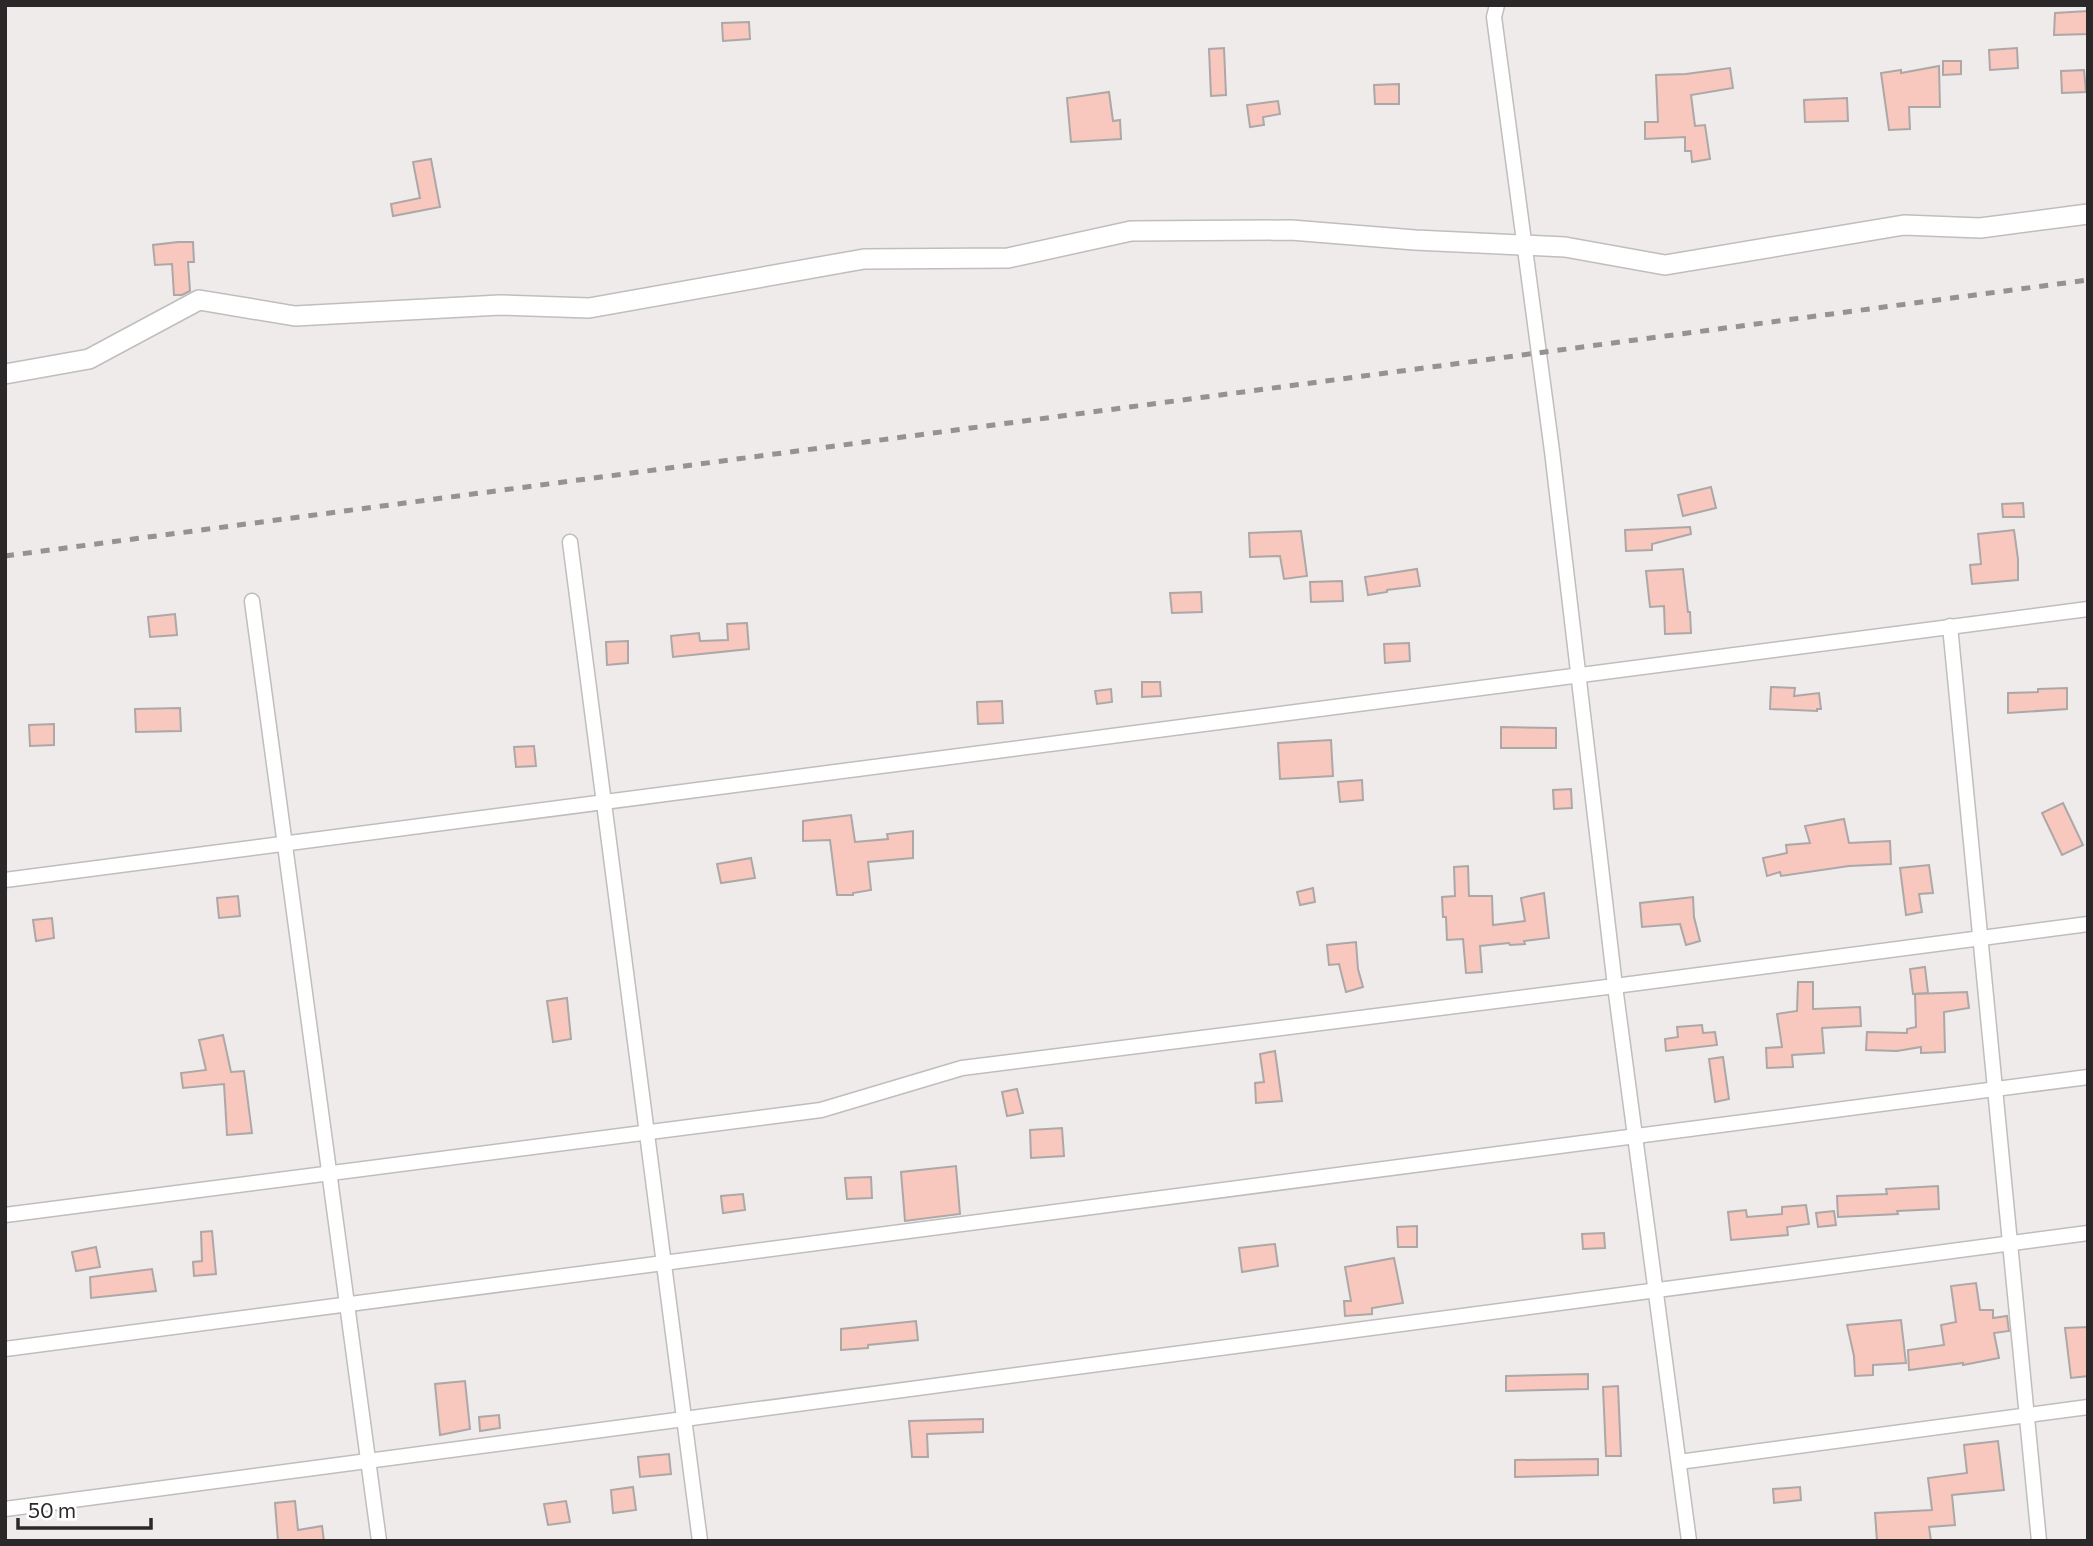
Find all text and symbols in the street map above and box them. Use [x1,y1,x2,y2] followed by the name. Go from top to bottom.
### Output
[18,1486,150,1530] scale bar
[28,1497,76,1522] text: 50 m

